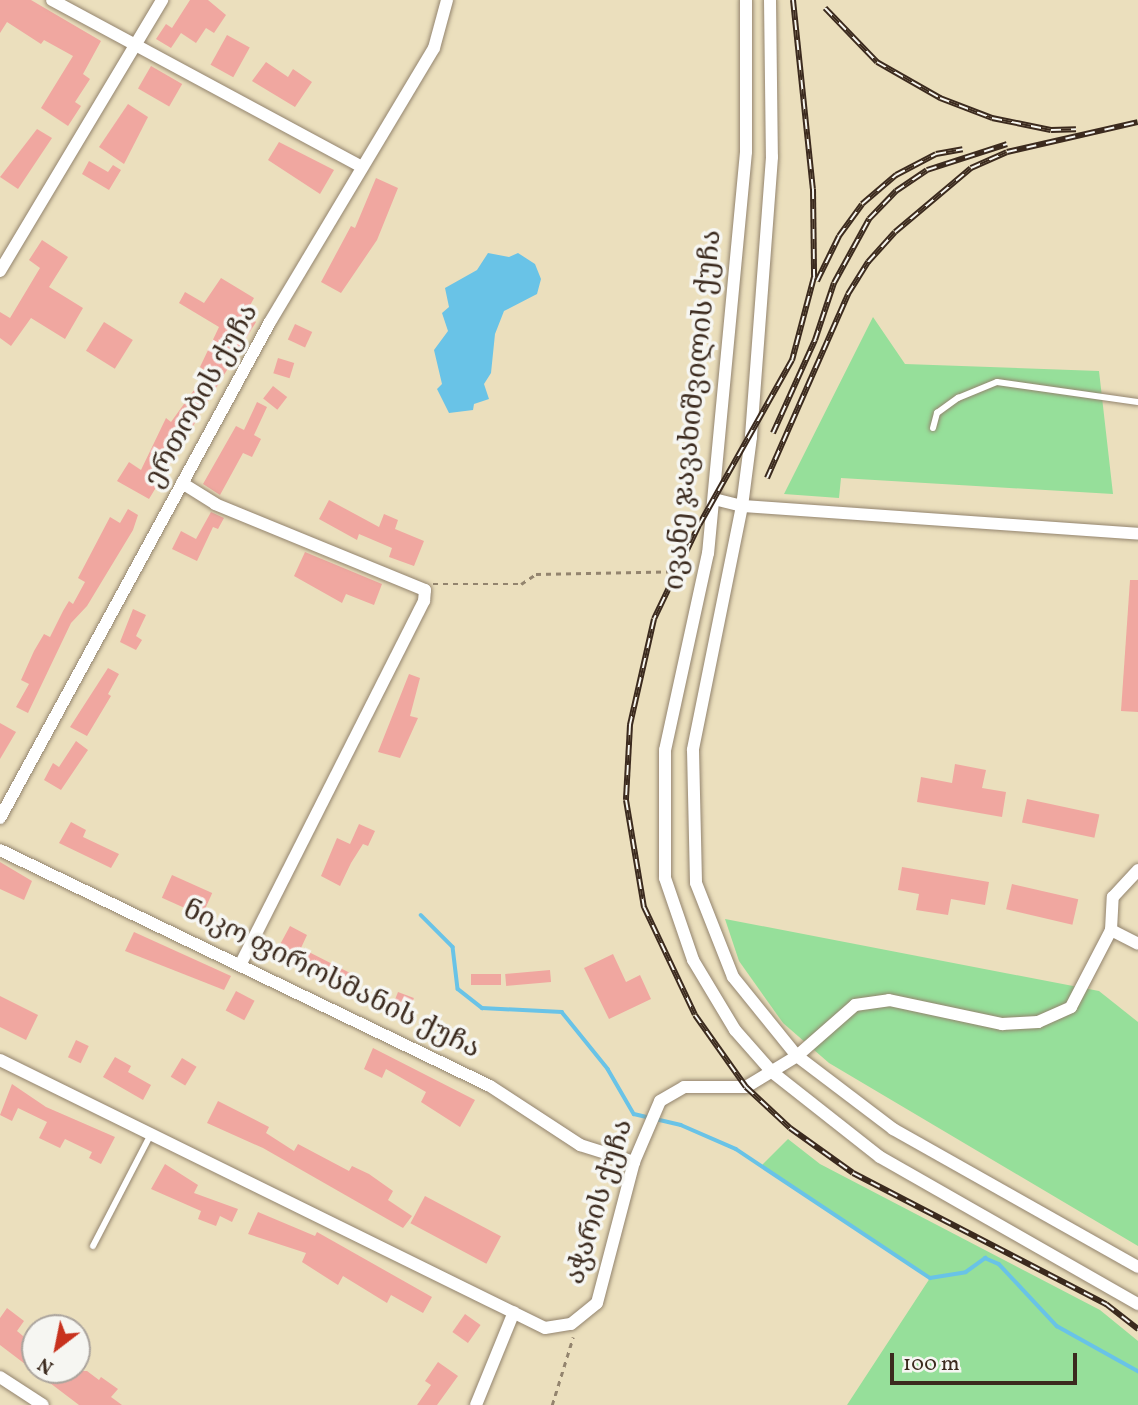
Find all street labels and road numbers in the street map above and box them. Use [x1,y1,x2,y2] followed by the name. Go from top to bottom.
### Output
[658,228,730,592] street label: ივანე ჯავახიშვილის ქუჩა
[138,298,266,494] street label: ერთობის ქუჩა
[177,893,485,1067] street label: ნიკო ფიროსმანის ქუჩა
[559,1115,641,1289] street label: აჭარის ქუჩა

